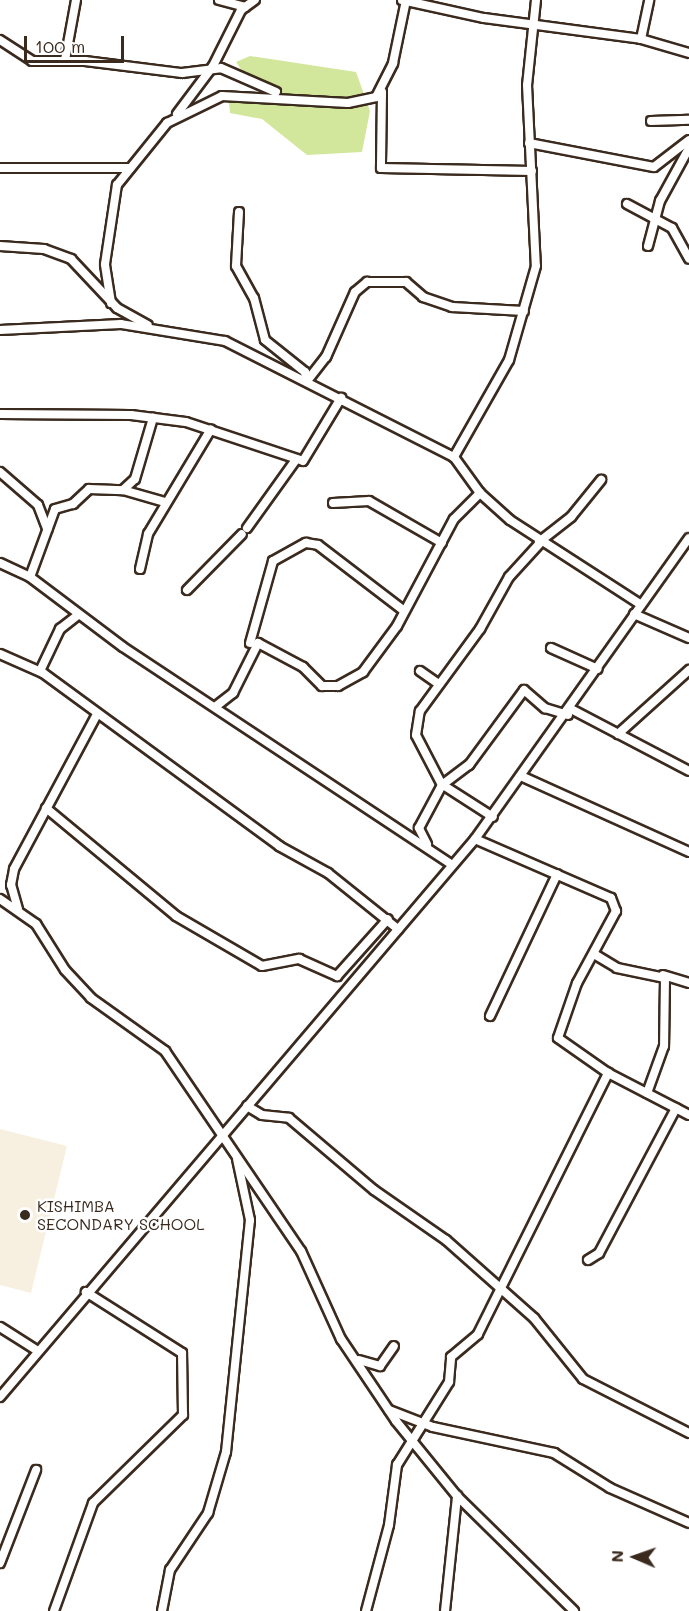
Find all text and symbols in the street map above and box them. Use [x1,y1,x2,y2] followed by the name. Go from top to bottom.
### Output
[27,24,128,62] scale bar
[35,34,85,58] text: 100 m
[37,1196,205,1234] place label: KISHIMBA SECONDARY SCHOOL
[18,1208,32,1222] marker: KISHIMBA SECONDARY SCHOOL
[605,1527,665,1587] north arrow
[606,1550,627,1563] text: N

